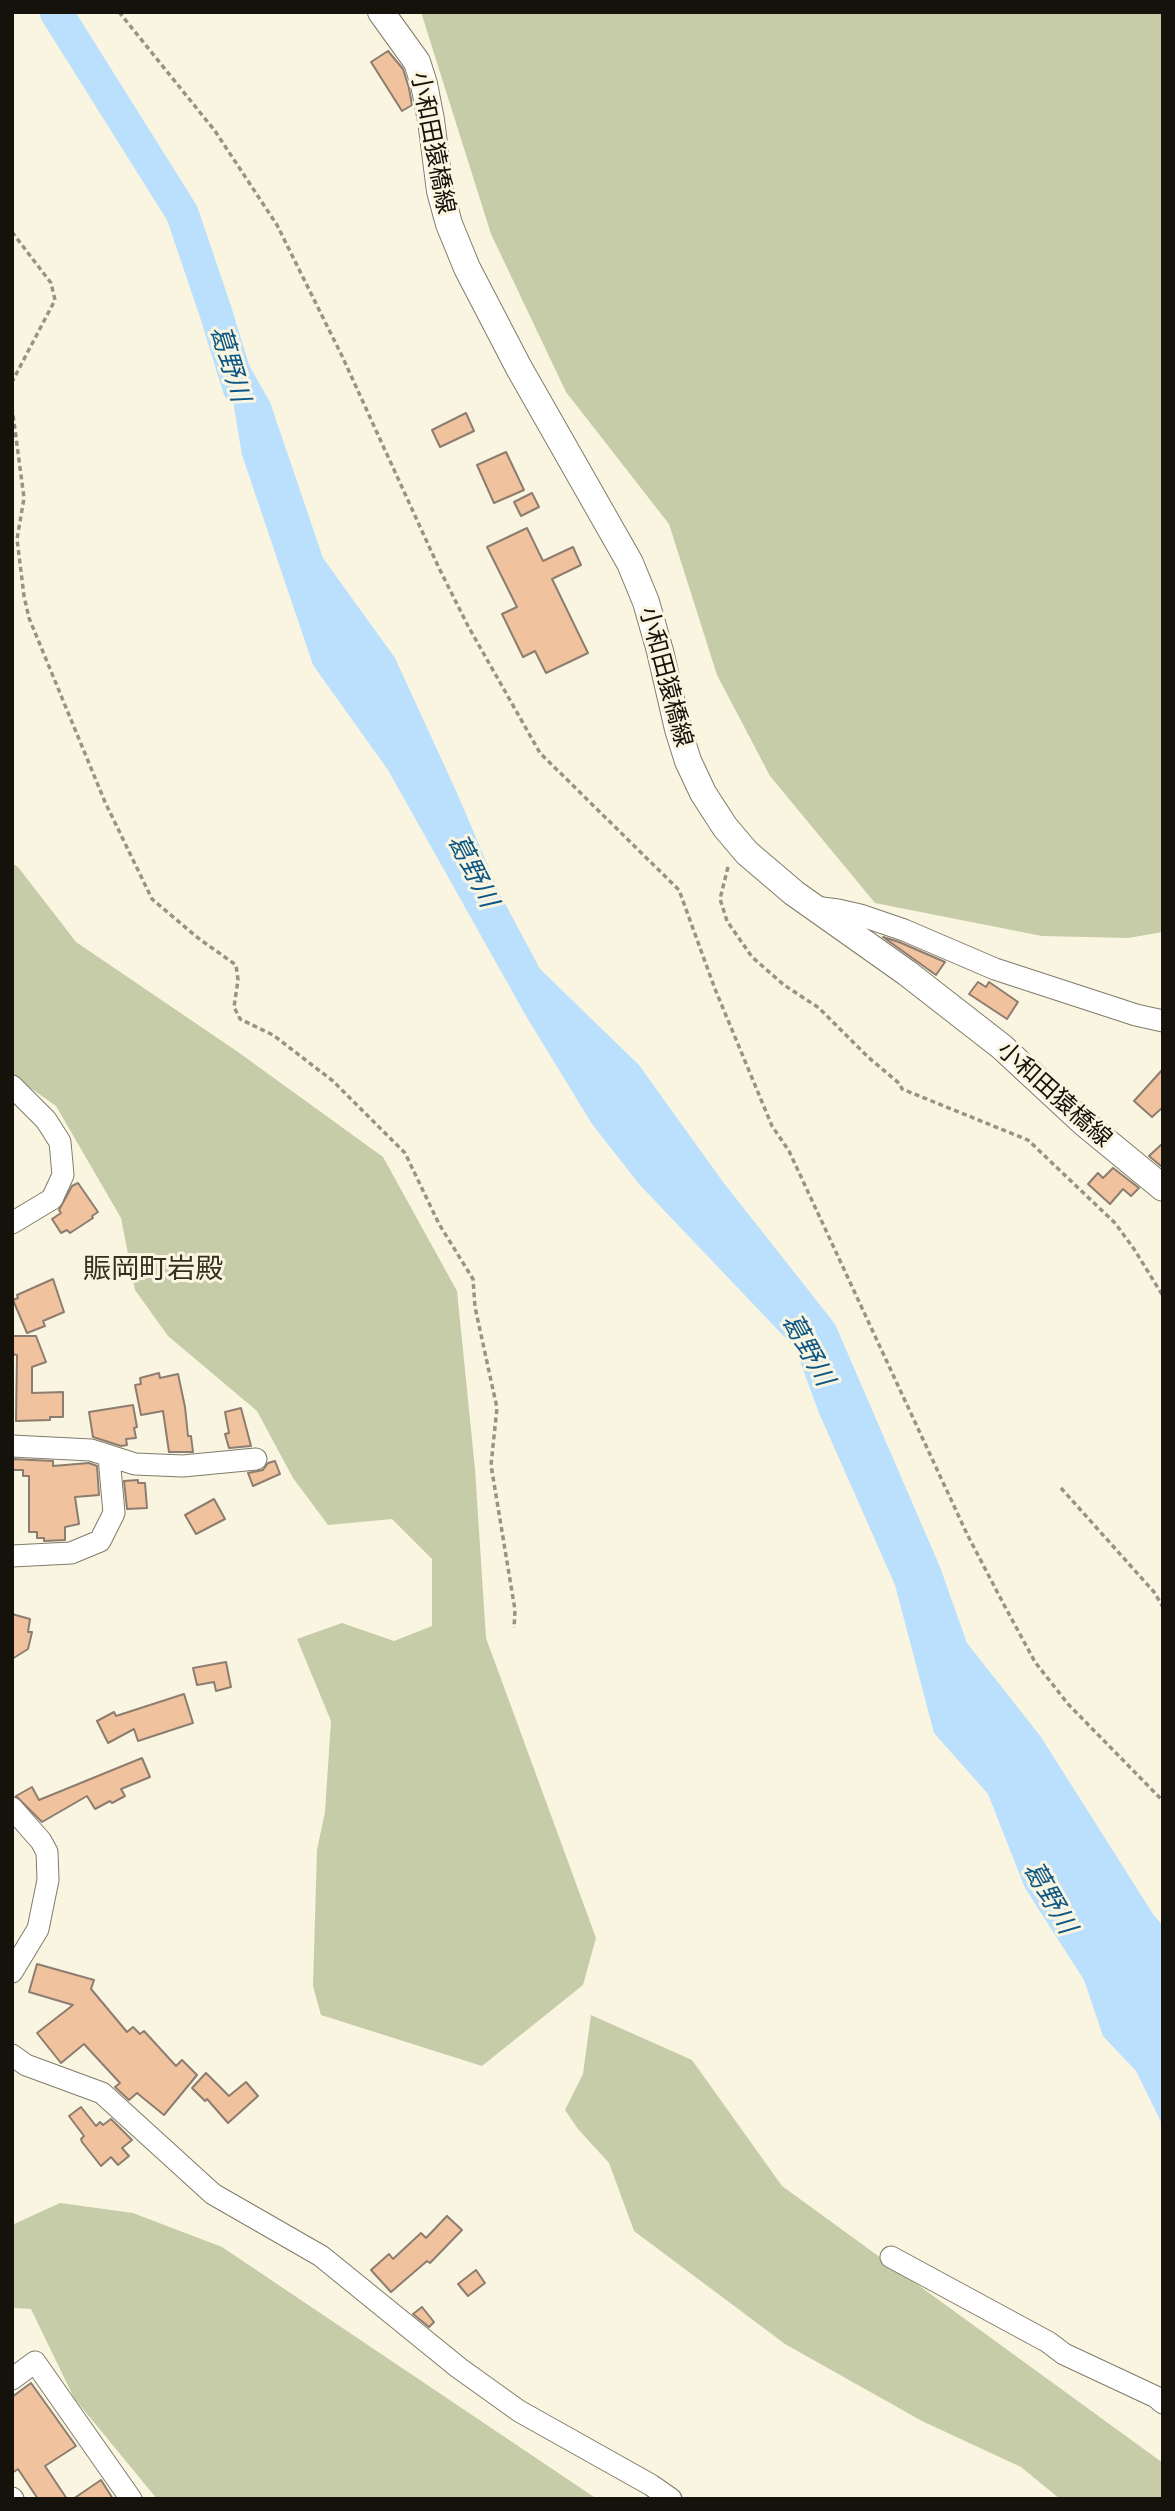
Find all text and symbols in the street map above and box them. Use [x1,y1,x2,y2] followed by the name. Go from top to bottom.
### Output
[404,70,460,216] street label: 小和田猿橋線
[203,322,255,406] water label: 葛野川
[632,604,698,750] street label: 小和田猿橋線
[440,829,504,913] water label: 葛野川
[991,1036,1117,1154] street label: 小和田猿橋線
[83,1253,223,1287] district label: 賑岡町岩殿
[774,1308,840,1392] water label: 葛野川
[1016,1856,1082,1940] water label: 葛野川

